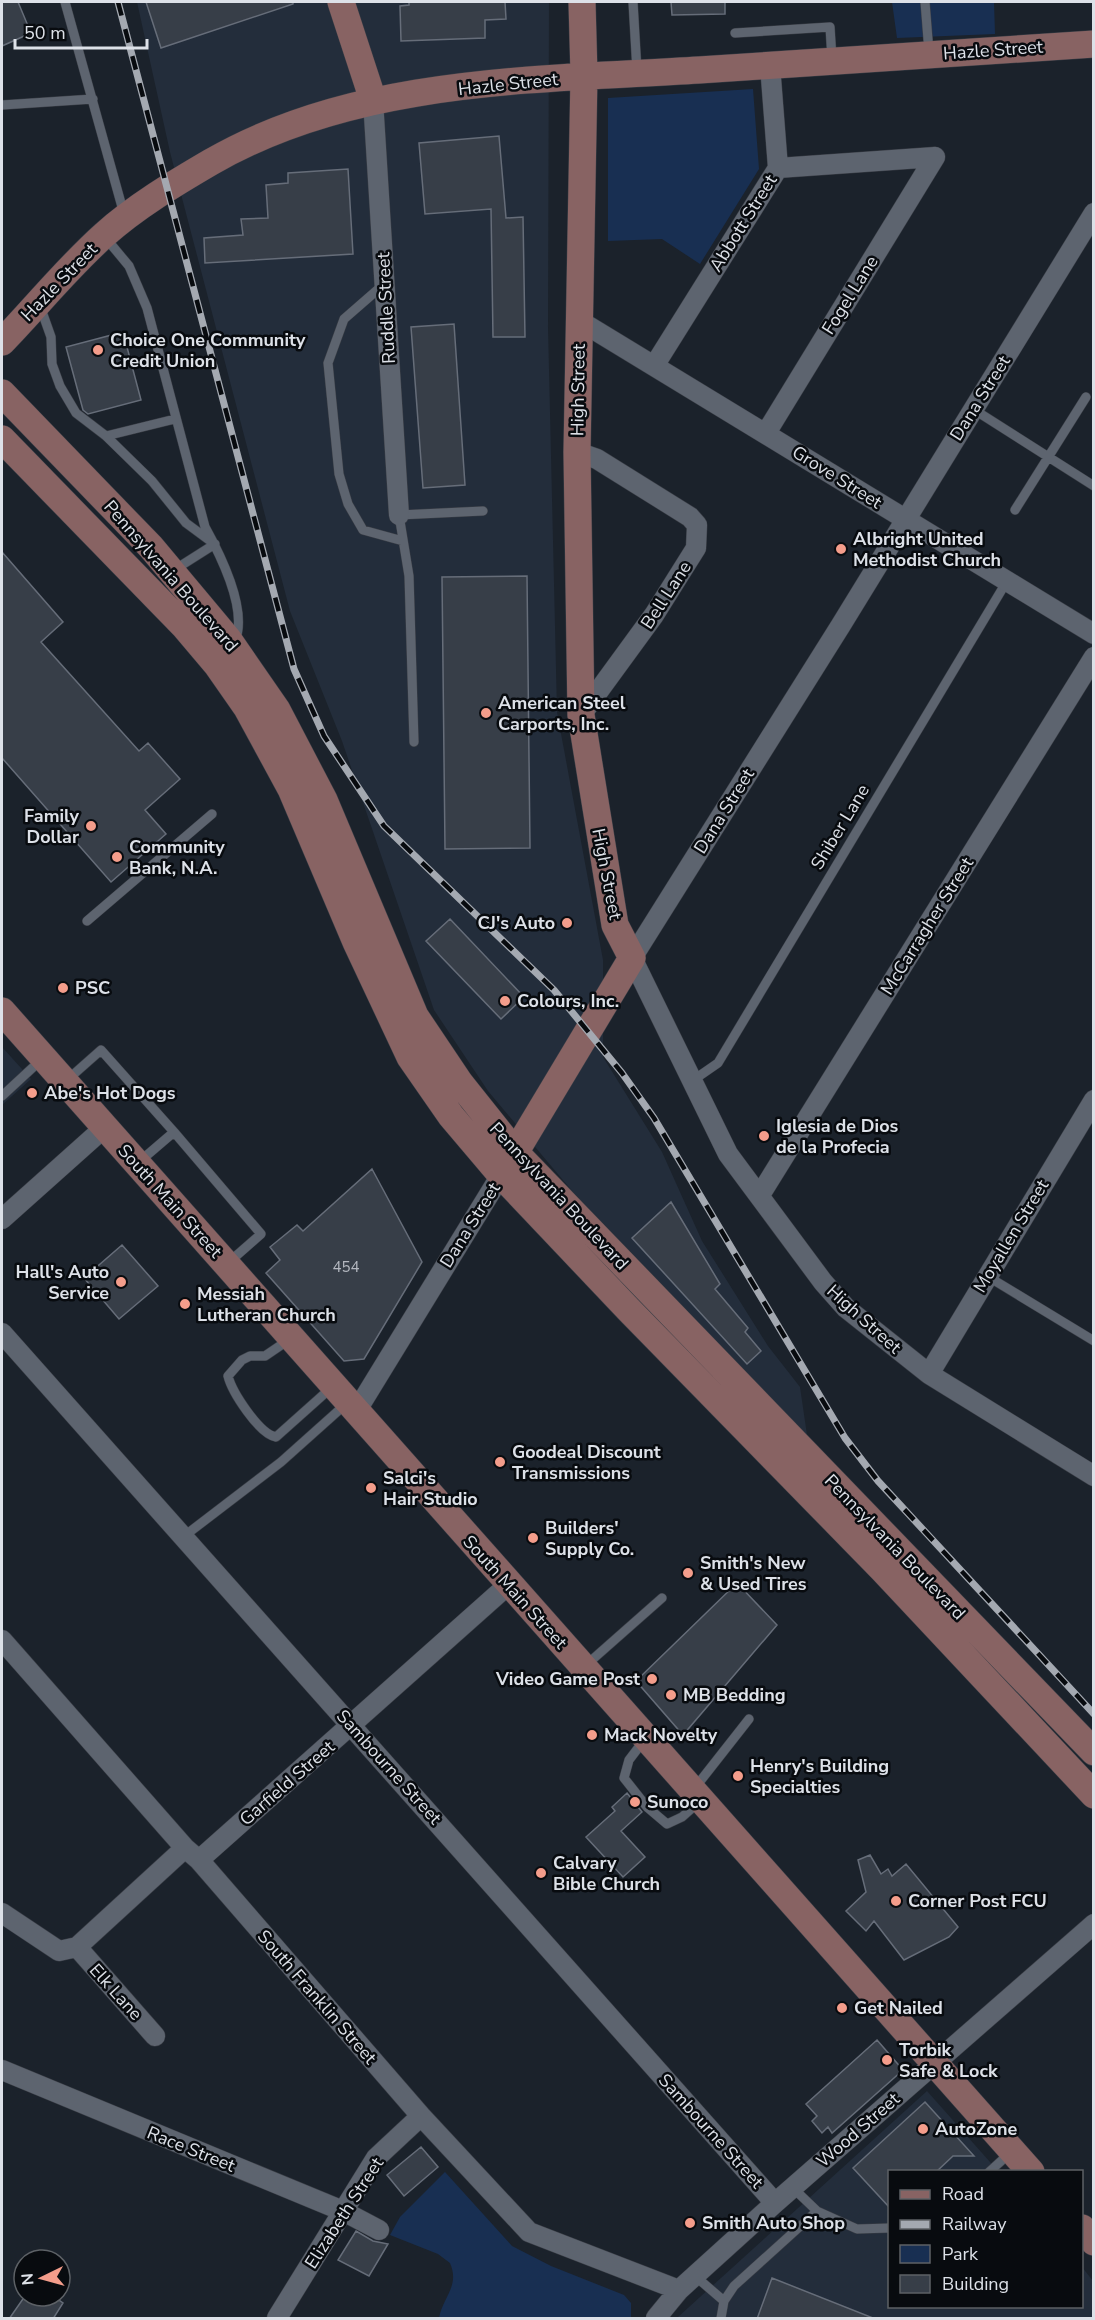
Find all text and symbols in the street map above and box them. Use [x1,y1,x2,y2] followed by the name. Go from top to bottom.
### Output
[15,12,147,50] scale bar
[24,21,66,45] text: 50 m
[942,34,1044,65] street label: Hazle Street
[457,67,560,101] street label: Hazle Street
[704,169,783,276] street label: Abbott Street
[16,237,103,326] street label: Hazle Street
[371,251,401,364] street label: Ruddle Street
[816,251,884,339] street label: Fogel Lane
[110,328,306,373] place label: Choice One Community Credit Union
[91,343,105,357] marker: Choice One Community Credit Union
[565,343,591,436] street label: High Street
[944,350,1016,445] street label: Dana Street
[788,440,887,514] street label: Grove Street
[98,495,244,657] street label: Pennsylvania Boulevard
[853,527,1001,572] place label: Albright United Methodist Church
[834,542,848,556] marker: Albright United Methodist Church
[635,557,697,633] street label: Bell Lane
[498,691,626,736] place label: American Steel Carports, Inc.
[479,706,493,720] marker: American Steel Carports, Inc.
[688,763,760,858] street label: Dana Street
[805,780,875,874] street label: Shiber Lane
[24,804,80,849] place label: Family Dollar
[84,819,98,833] marker: Family Dollar
[586,826,628,922] street label: High Street
[129,835,225,880] place label: Community Bank, N.A.
[110,850,124,864] marker: Community Bank, N.A.
[875,852,979,999] street label: McCarragher Street
[477,911,555,935] place label: CJ's Auto
[560,916,574,930] marker: CJ's Auto
[75,976,110,1000] place label: PSC
[56,981,70,995] marker: PSC
[517,989,619,1013] place label: Colours, Inc.
[498,994,512,1008] marker: Colours, Inc.
[44,1081,176,1105] place label: Abe's Hot Dogs
[25,1086,39,1100] marker: Abe's Hot Dogs
[776,1114,899,1159] place label: Iglesia de Dios de la Profecia
[484,1117,634,1275] street label: Pennsylvania Boulevard
[757,1129,771,1143] marker: Iglesia de Dios de la Profecia
[112,1139,228,1264] street label: South Main Street
[968,1174,1055,1297] street label: Moyallen Street
[434,1177,506,1272] street label: Dana Street
[332,1257,360,1277] house number: 454
[16,1260,109,1305] place label: Hall's Auto Service
[114,1275,128,1289] marker: Hall's Auto Service
[822,1279,907,1359] street label: High Street
[197,1282,336,1327] place label: Messiah Lutheran Church
[178,1297,192,1311] marker: Messiah Lutheran Church
[512,1440,661,1485] place label: Goodeal Discount Transmissions
[493,1455,507,1469] marker: Goodeal Discount Transmissions
[383,1466,478,1511] place label: Salci's Hair Studio
[819,1469,971,1625] street label: Pennsylvania Boulevard
[364,1481,378,1495] marker: Salci's Hair Studio
[545,1516,634,1561] place label: Builders' Supply Co.
[457,1530,573,1655] street label: South Main Street
[526,1531,540,1545] marker: Builders' Supply Co.
[700,1551,807,1596] place label: Smith's New & Used Tires
[681,1566,695,1580] marker: Smith's New & Used Tires
[495,1667,640,1691] place label: Video Game Post
[645,1672,659,1686] marker: Video Game Post
[683,1683,786,1707] place label: MB Bedding
[664,1688,678,1702] marker: MB Bedding
[331,1704,447,1830] street label: Sambourne Street
[604,1723,718,1747] place label: Mack Novelty
[585,1728,599,1742] marker: Mack Novelty
[234,1735,340,1831] street label: Garfield Street
[750,1754,889,1799] place label: Henry's Building Specialties
[731,1769,745,1783] marker: Henry's Building Specialties
[647,1790,708,1814] place label: Sunoco
[628,1795,642,1809] marker: Sunoco
[553,1851,660,1896] place label: Calvary Bible Church
[534,1866,548,1880] marker: Calvary Bible Church
[908,1889,1047,1913] place label: Corner Post FCU
[889,1894,903,1908] marker: Corner Post FCU
[252,1925,382,2070] street label: South Franklin Street
[84,1958,148,2026] street label: Elk Lane
[854,1996,943,2020] place label: Get Nailed
[835,2001,849,2015] marker: Get Nailed
[899,2038,998,2083] place label: Torbik Safe & Lock
[880,2053,894,2067] marker: Torbik Safe & Lock
[653,2068,769,2194] street label: Sambourne Street
[811,2087,905,2173] street label: Wood Street
[935,2117,1018,2141] place label: AutoZone
[143,2120,239,2178] street label: Race Street
[916,2122,930,2136] marker: AutoZone
[299,2152,389,2273] street label: Elizabeth Street
[888,2170,1083,2308] legend
[942,2182,984,2206] text: Road
[702,2211,845,2235] place label: Smith Auto Shop
[942,2212,1007,2236] text: Railway
[683,2216,697,2230] marker: Smith Auto Shop
[942,2242,979,2266] text: Park
[12,2248,72,2308] north arrow
[17,2272,40,2286] text: N
[942,2272,1009,2296] text: Building

